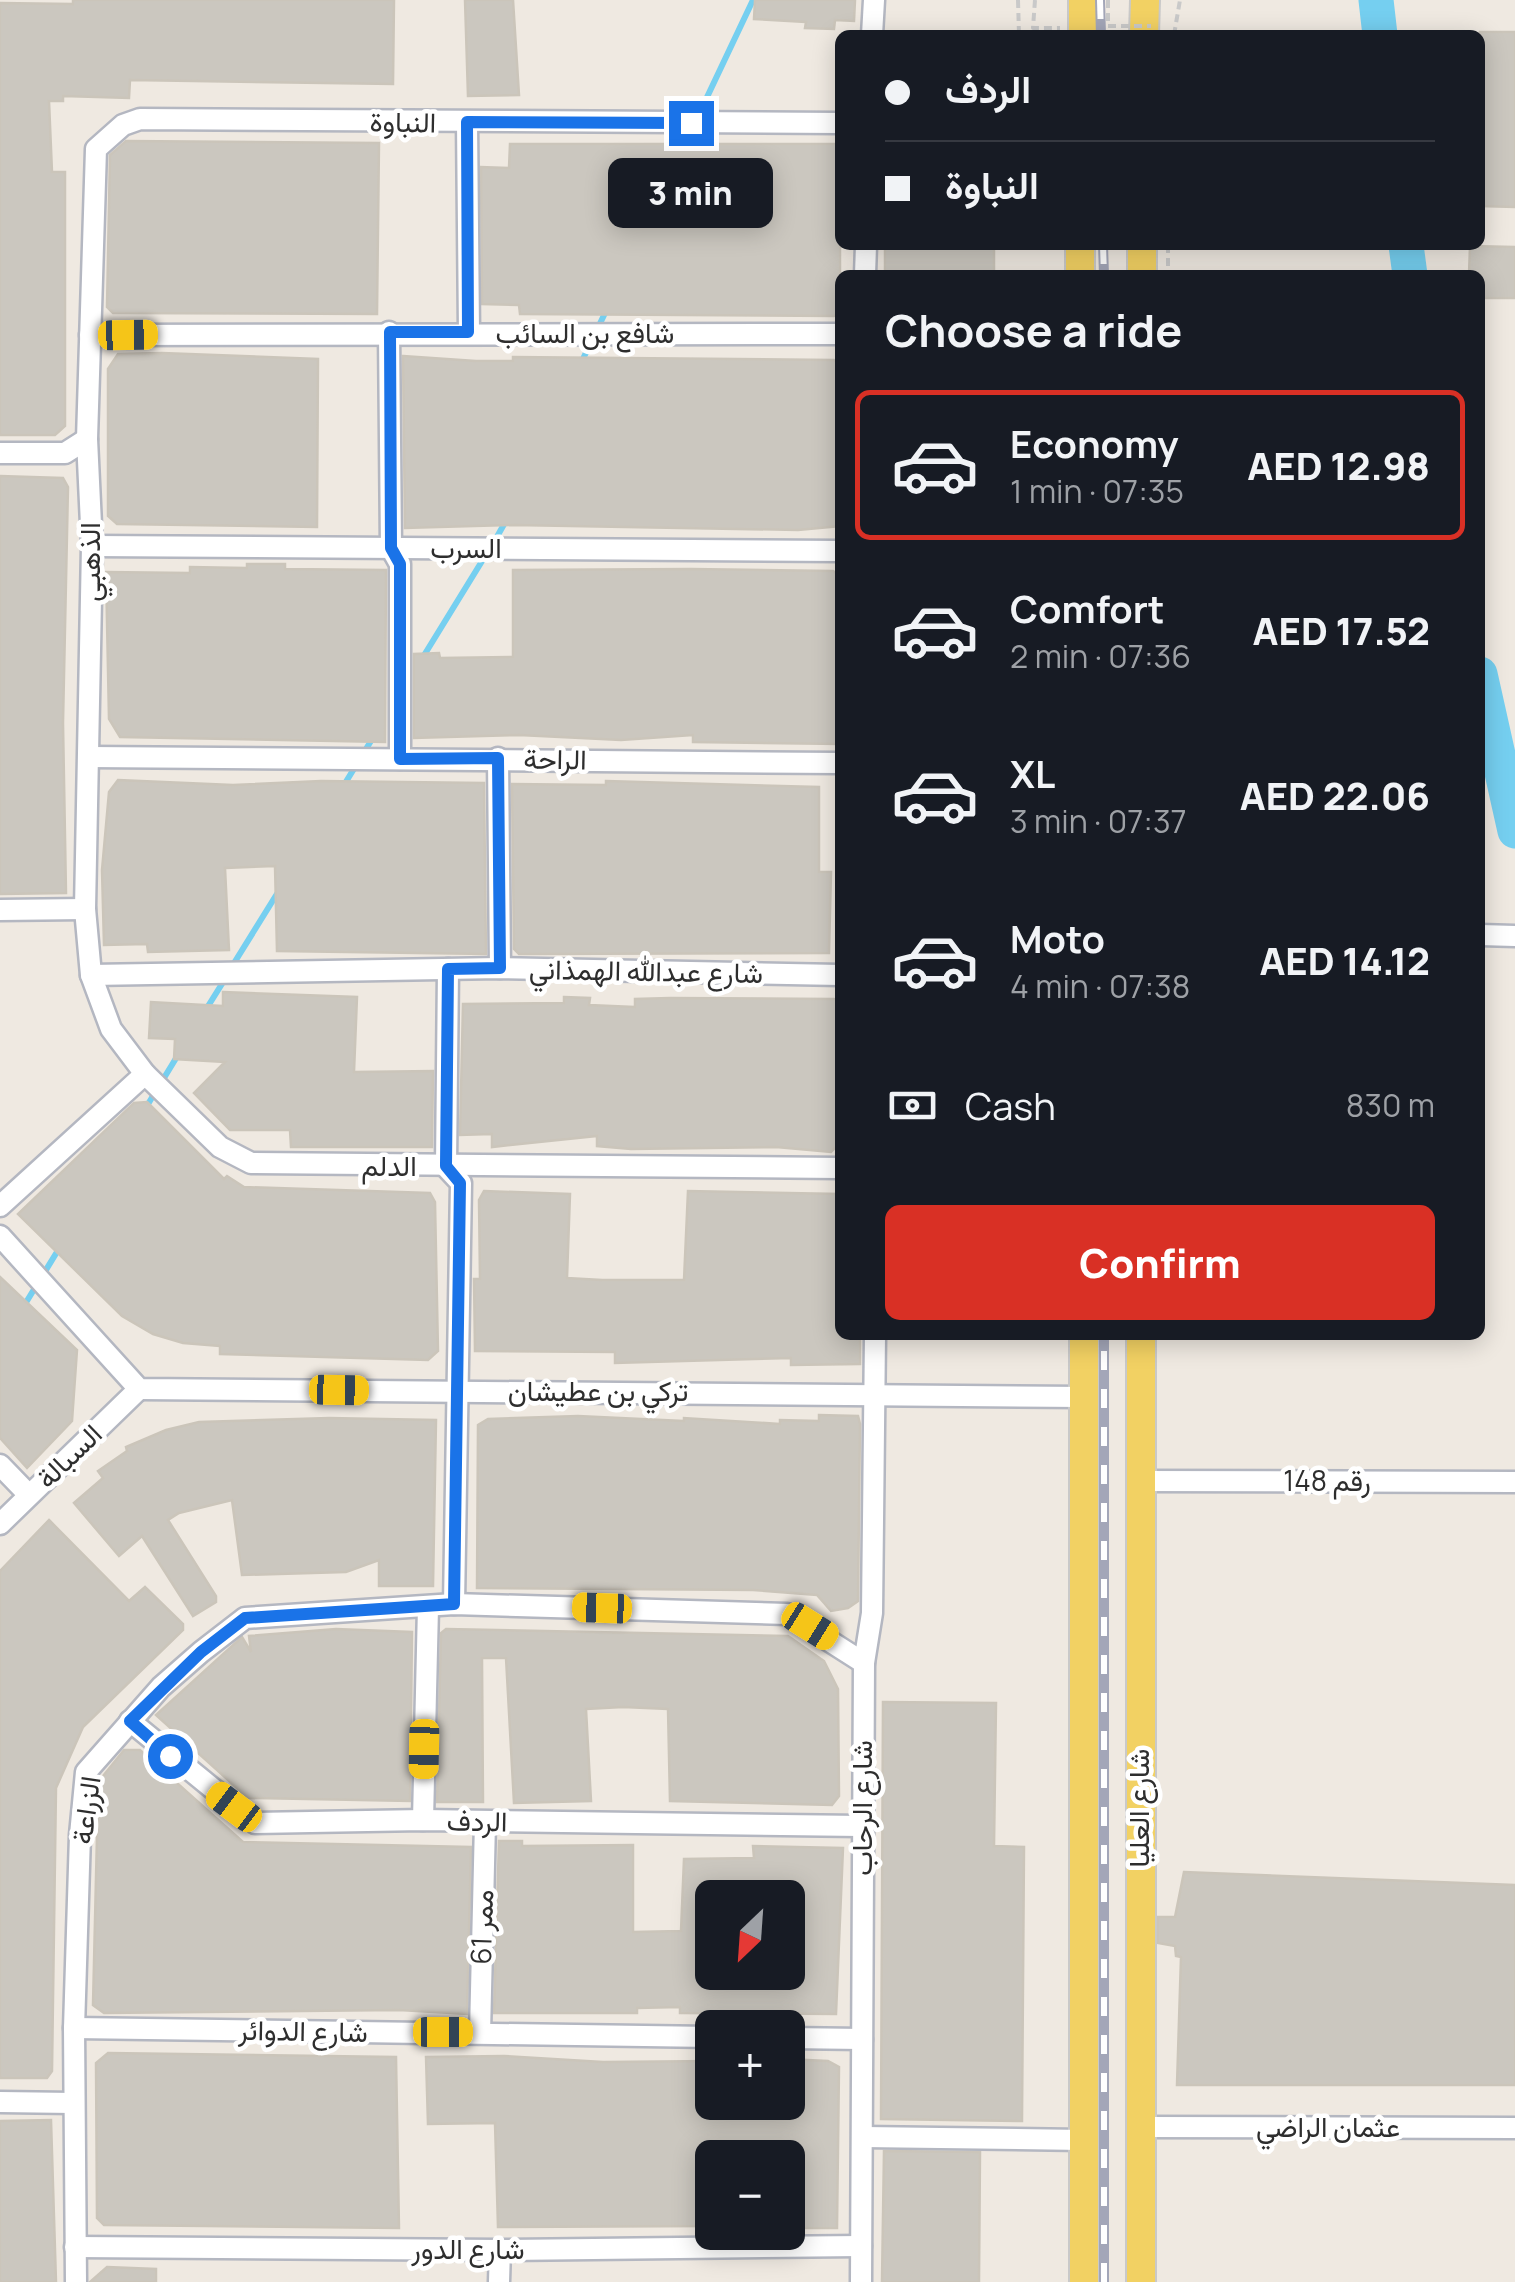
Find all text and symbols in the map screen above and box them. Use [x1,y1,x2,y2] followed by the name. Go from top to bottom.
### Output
[945,62,1031,114] text: الردف
[369,101,437,141] street label: النباوة
[669,101,714,146] route end
[608,158,774,228] callout: 3 min
[945,158,1039,210] text: النباوة
[648,171,733,215] text: 3 min
[885,299,1182,361] text: Choose a ride
[496,313,674,353] street label: شافع بن السائب
[98,319,158,351] car
[1010,417,1179,469] text: Economy
[890,420,980,510] icon: car
[1247,439,1430,491] text: AED 12.98
[1010,469,1184,513] text: 1 min · 07:35
[70,522,113,602] street label: الذهبي
[430,528,502,566] street label: السرب
[1010,582,1164,634] text: Comfort
[890,585,980,675] icon: car
[1253,604,1430,656] text: AED 17.52
[1010,634,1191,678] text: 2 min · 07:36
[523,738,587,778] street label: الراحة
[1010,747,1055,799] text: XL
[890,750,980,840] icon: car
[1240,769,1430,821] text: AED 22.06
[1010,799,1187,843] text: 3 min · 07:37
[1010,912,1105,964] text: Moto
[890,915,980,1005] icon: car
[1259,934,1430,986] text: AED 14.12
[529,949,763,996] street label: شارع عبدالله الهمذاني
[1010,964,1190,1008] text: 4 min · 07:38
[885,1078,940,1133] icon: cash
[965,1079,1056,1131] text: Cash
[1346,1083,1435,1127] text: 830 m
[361,1146,417,1185] street label: الدلم
[885,1205,1435,1320] button: Confirm
[508,1371,688,1414] street label: تركي بن عطيشان
[309,1374,369,1406] car
[27,1415,109,1496] street label: السبالة
[1283,1461,1371,1500] street label: رقم 148
[571,1592,633,1624] car
[777,1597,843,1655] car
[408,1719,440,1779] car
[148,1734,193,1779] route start
[842,1740,881,1876] street label: شارع الرحاب
[1119,1749,1158,1867] street label: شارع العليا
[61,1773,109,1846] street label: الزراعة
[201,1777,267,1837] car
[446,1800,508,1840] street label: الردف
[695,1880,805,1990] north arrow
[695,1880,805,2250] map controls
[461,1889,501,1965] street label: ممر 61
[237,2010,368,2051] street label: شارع الدوائر
[695,2010,805,2120] button: +
[413,2017,473,2047] car
[1256,2107,1400,2150] street label: عثمان الراضي
[695,2140,805,2250] button: −
[410,2229,525,2268] street label: شارع الدور

